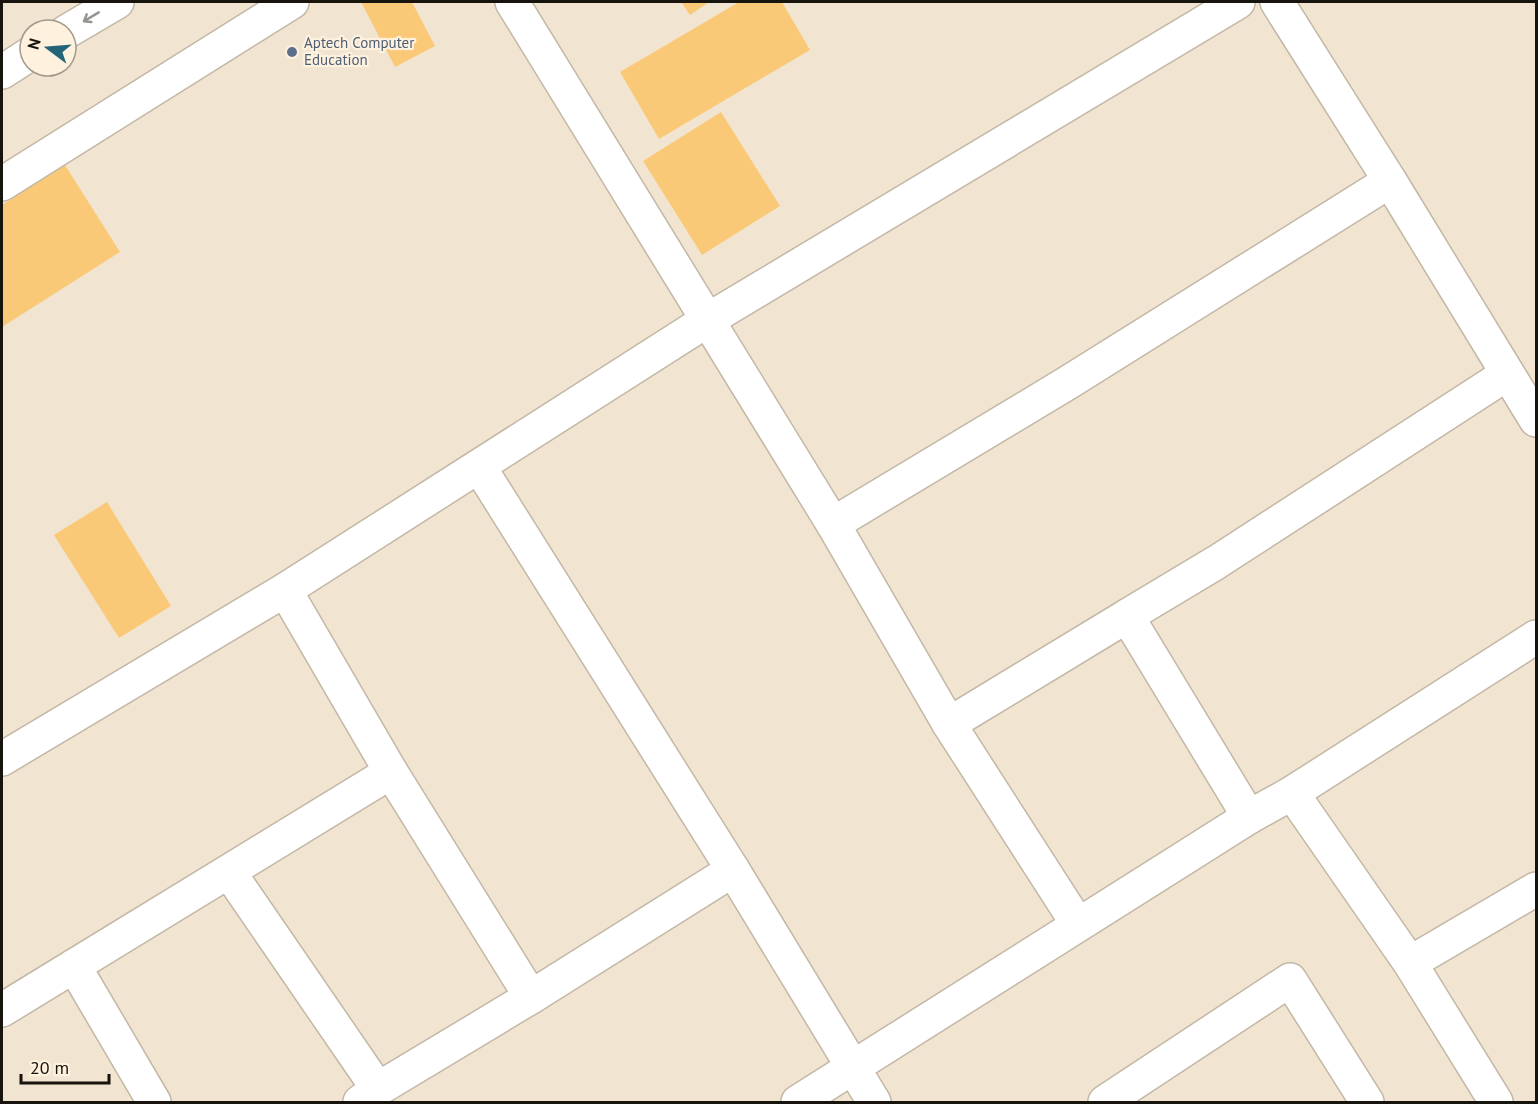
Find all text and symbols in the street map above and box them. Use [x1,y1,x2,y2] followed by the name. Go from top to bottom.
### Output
[83,11,100,23] one-way arrow
[18,18,78,78] north arrow
[304,33,414,69] place label: Aptech Computer Education
[23,36,45,52] text: N
[285,45,299,59] marker: Aptech Computer Education
[21,1047,110,1085] scale bar
[30,1056,69,1079] text: 20 m

